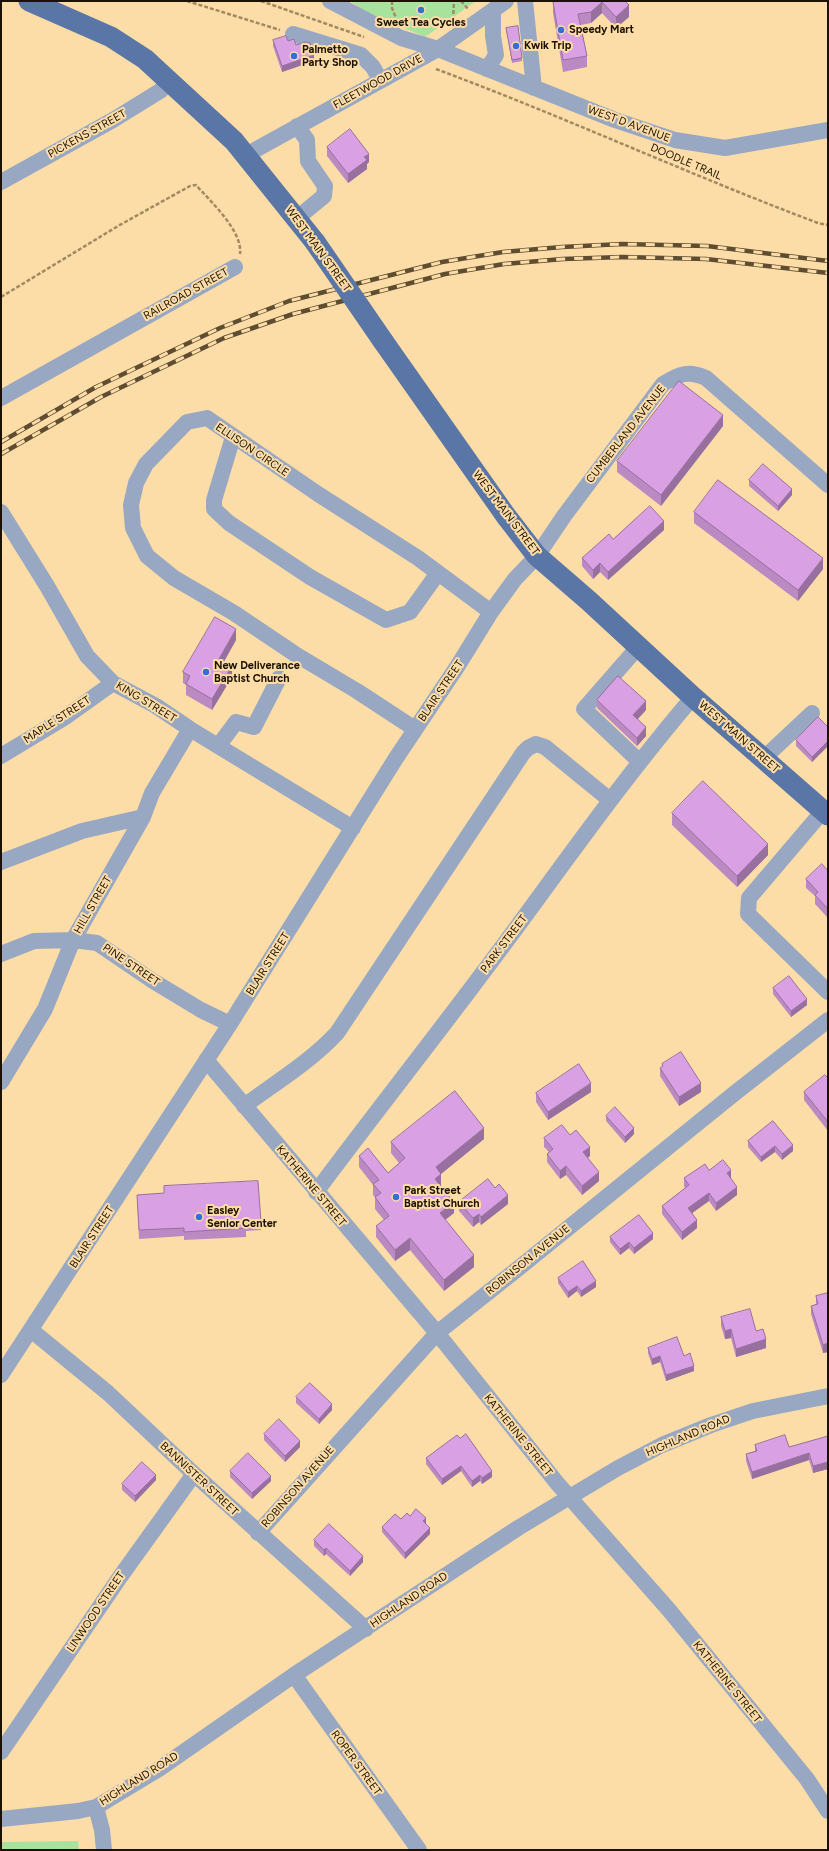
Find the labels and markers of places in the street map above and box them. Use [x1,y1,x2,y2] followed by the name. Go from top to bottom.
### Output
[416,5,426,15] marker: Sweet Tea Cycles
[376,16,466,30] place label: Sweet Tea Cycles
[569,23,634,37] place label: Speedy Mart
[556,25,566,35] marker: Speedy Mart
[524,39,571,53] place label: Kwik Trip
[511,41,521,51] marker: Kwik Trip
[302,43,358,69] place label: Palmetto Party Shop
[289,51,299,61] marker: Palmetto Party Shop
[214,659,300,685] place label: New Deliverance Baptist Church
[201,667,211,677] marker: New Deliverance Baptist Church
[404,1184,480,1210] place label: Park Street Baptist Church
[391,1192,401,1202] marker: Park Street Baptist Church
[207,1204,277,1230] place label: Easley Senior Center
[194,1212,204,1222] marker: Easley Senior Center

